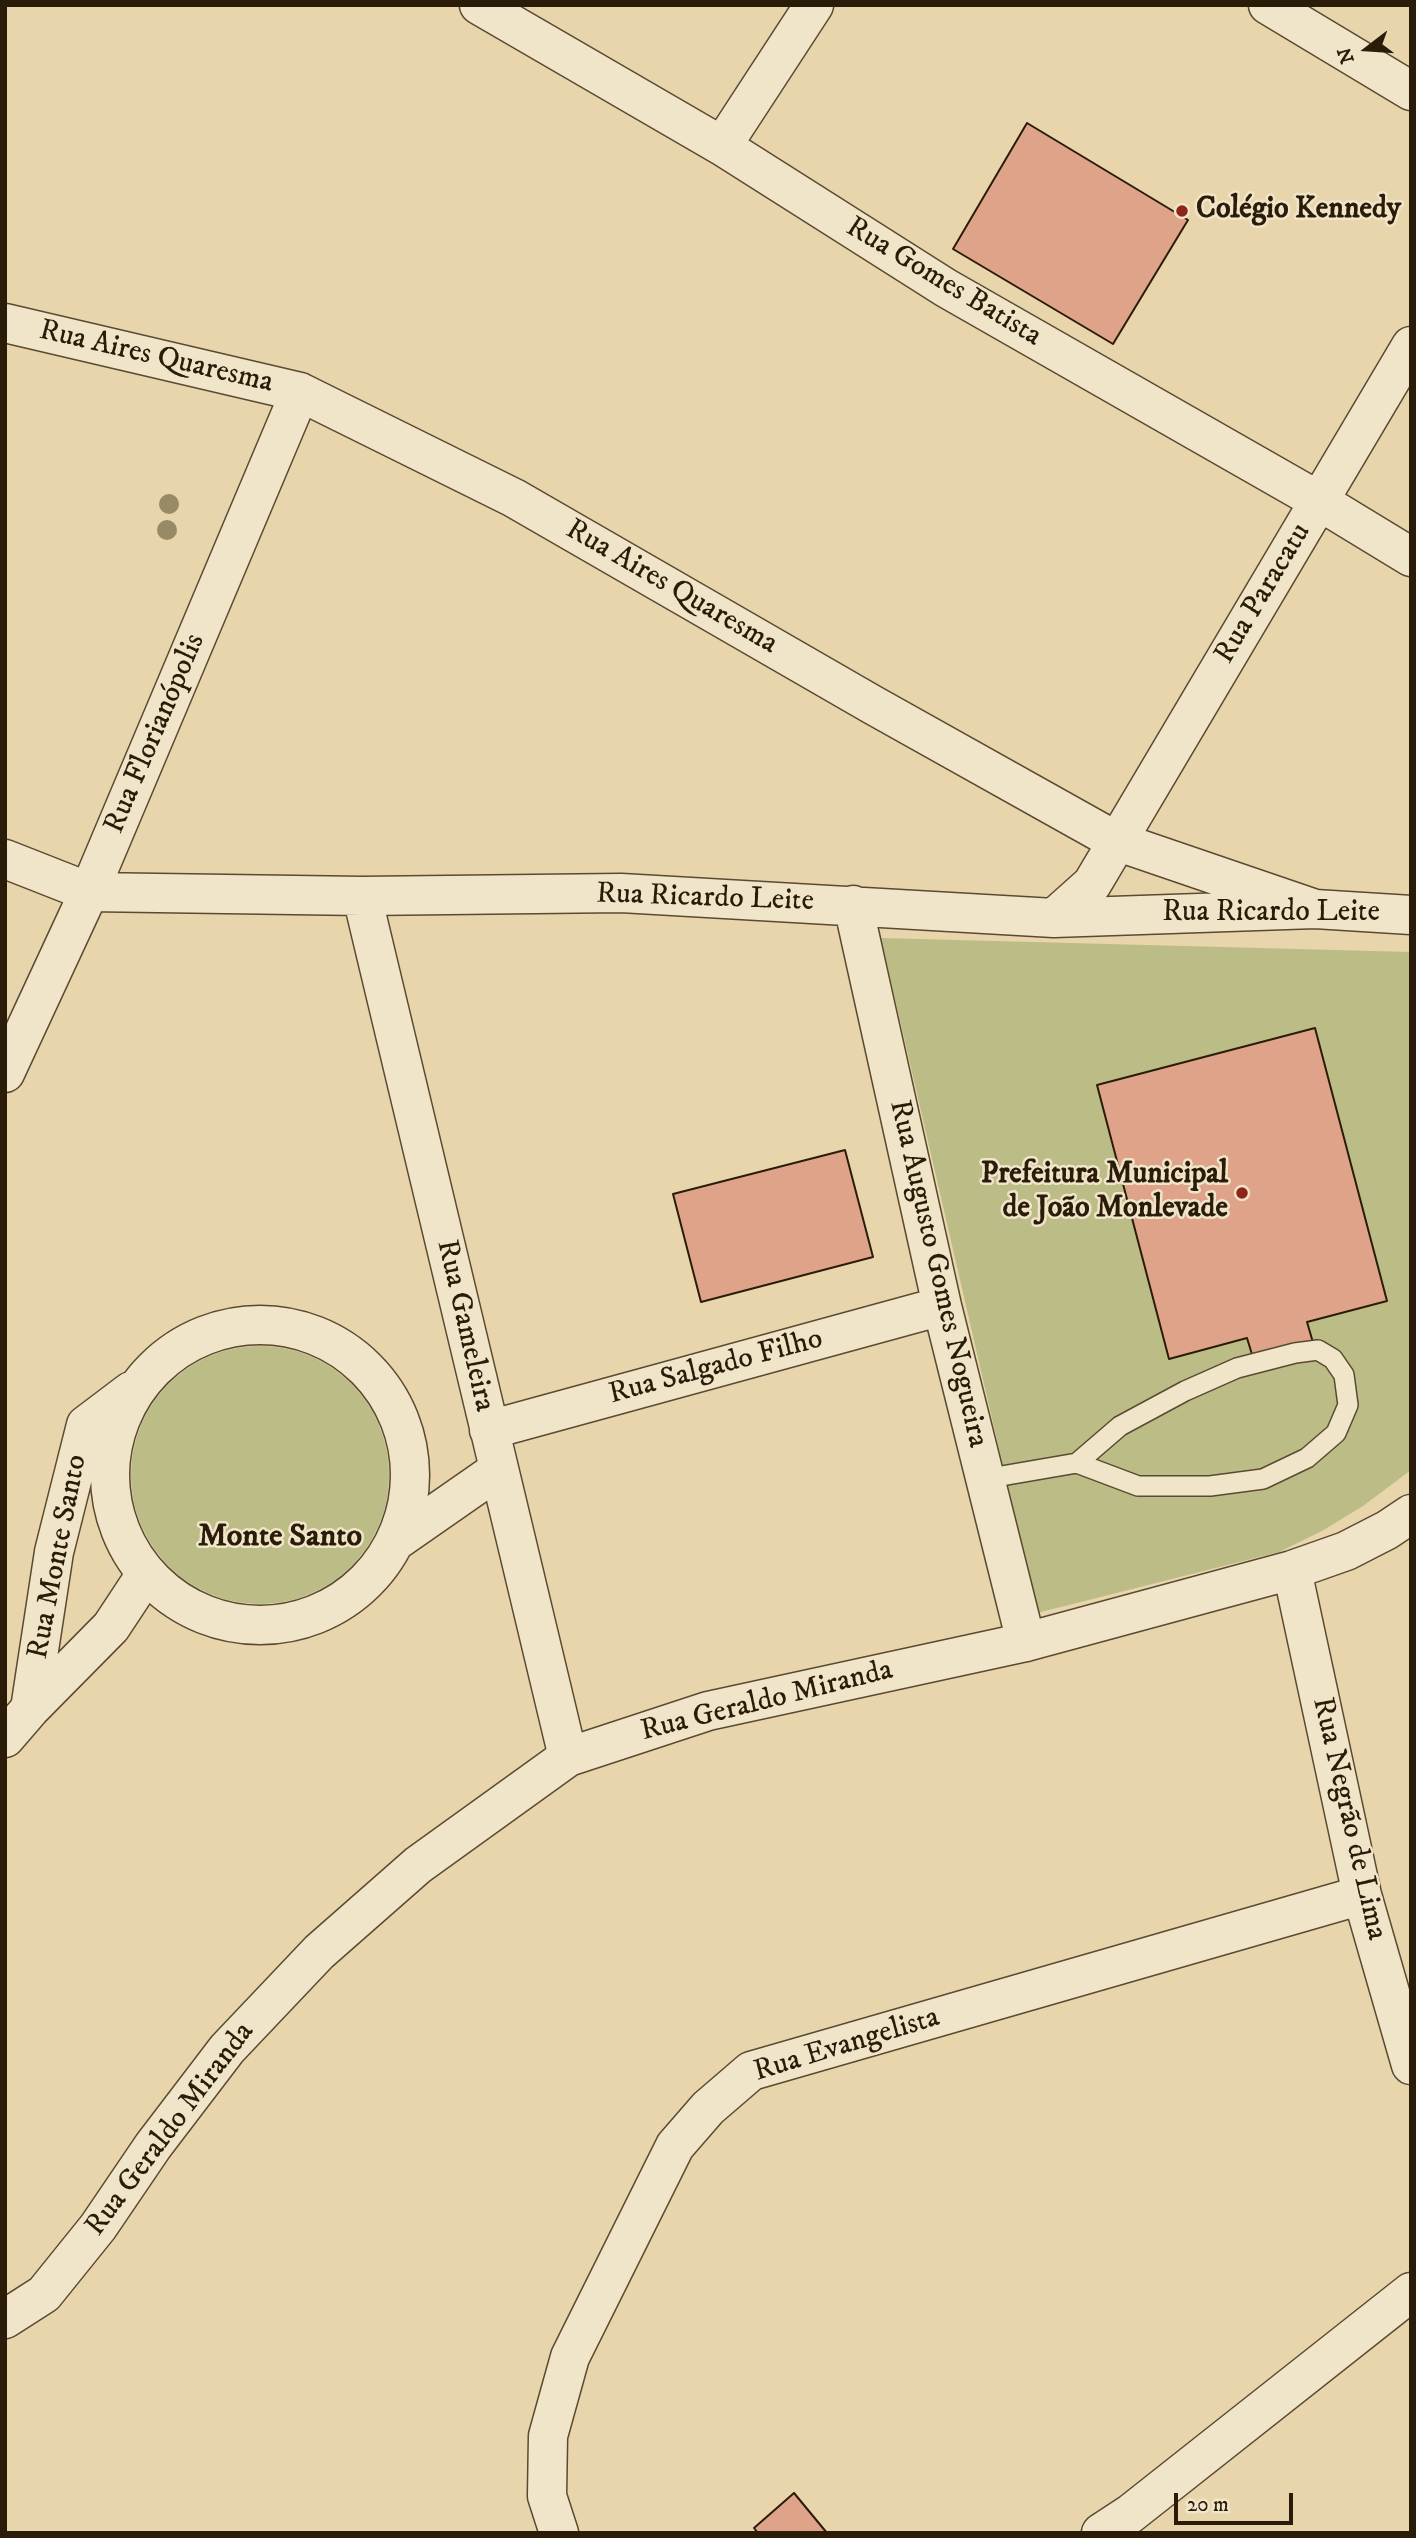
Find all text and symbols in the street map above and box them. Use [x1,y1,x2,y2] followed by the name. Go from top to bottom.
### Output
[1332,14,1402,84] north arrow
[1333,44,1360,66] text: N
[1196,193,1401,229] place label: Colégio Kennedy
[1174,203,1190,219] marker: Colégio Kennedy
[839,210,1047,356] street label: Rua Gomes Batista
[36,314,276,402] street label: Rua Aires Quaresma
[559,513,783,663] street label: Rua Aires Quaresma
[1208,517,1320,671] street label: Rua Paracatu
[98,629,214,839] street label: Rua Florianópolis
[596,877,814,921] street label: Rua Ricardo Leite
[1162,896,1380,932] street label: Rua Ricardo Leite
[879,1097,995,1451] street label: Rua Augusto Gomes Nogueira
[981,1158,1228,1228] place label: Prefeitura Municipal de João Monlevade
[1234,1185,1250,1201] marker: Prefeitura Municipal de João Monlevade
[427,1237,501,1415] street label: Rua Gameleira
[605,1322,827,1414] street label: Rua Salgado Filho
[22,1452,96,1662] street label: Rua Monte Santo
[198,1519,362,1557] district label: Monte Santo
[637,1653,897,1751] street label: Rua Geraldo Miranda
[1303,1694,1393,1944] street label: Rua Negrão de Lima
[750,2001,944,2091] street label: Rua Evangelista
[79,2016,263,2244] street label: Rua Geraldo Miranda
[1178,2478,1297,2522] scale bar
[1187,2492,1229,2518] text: 20 m

